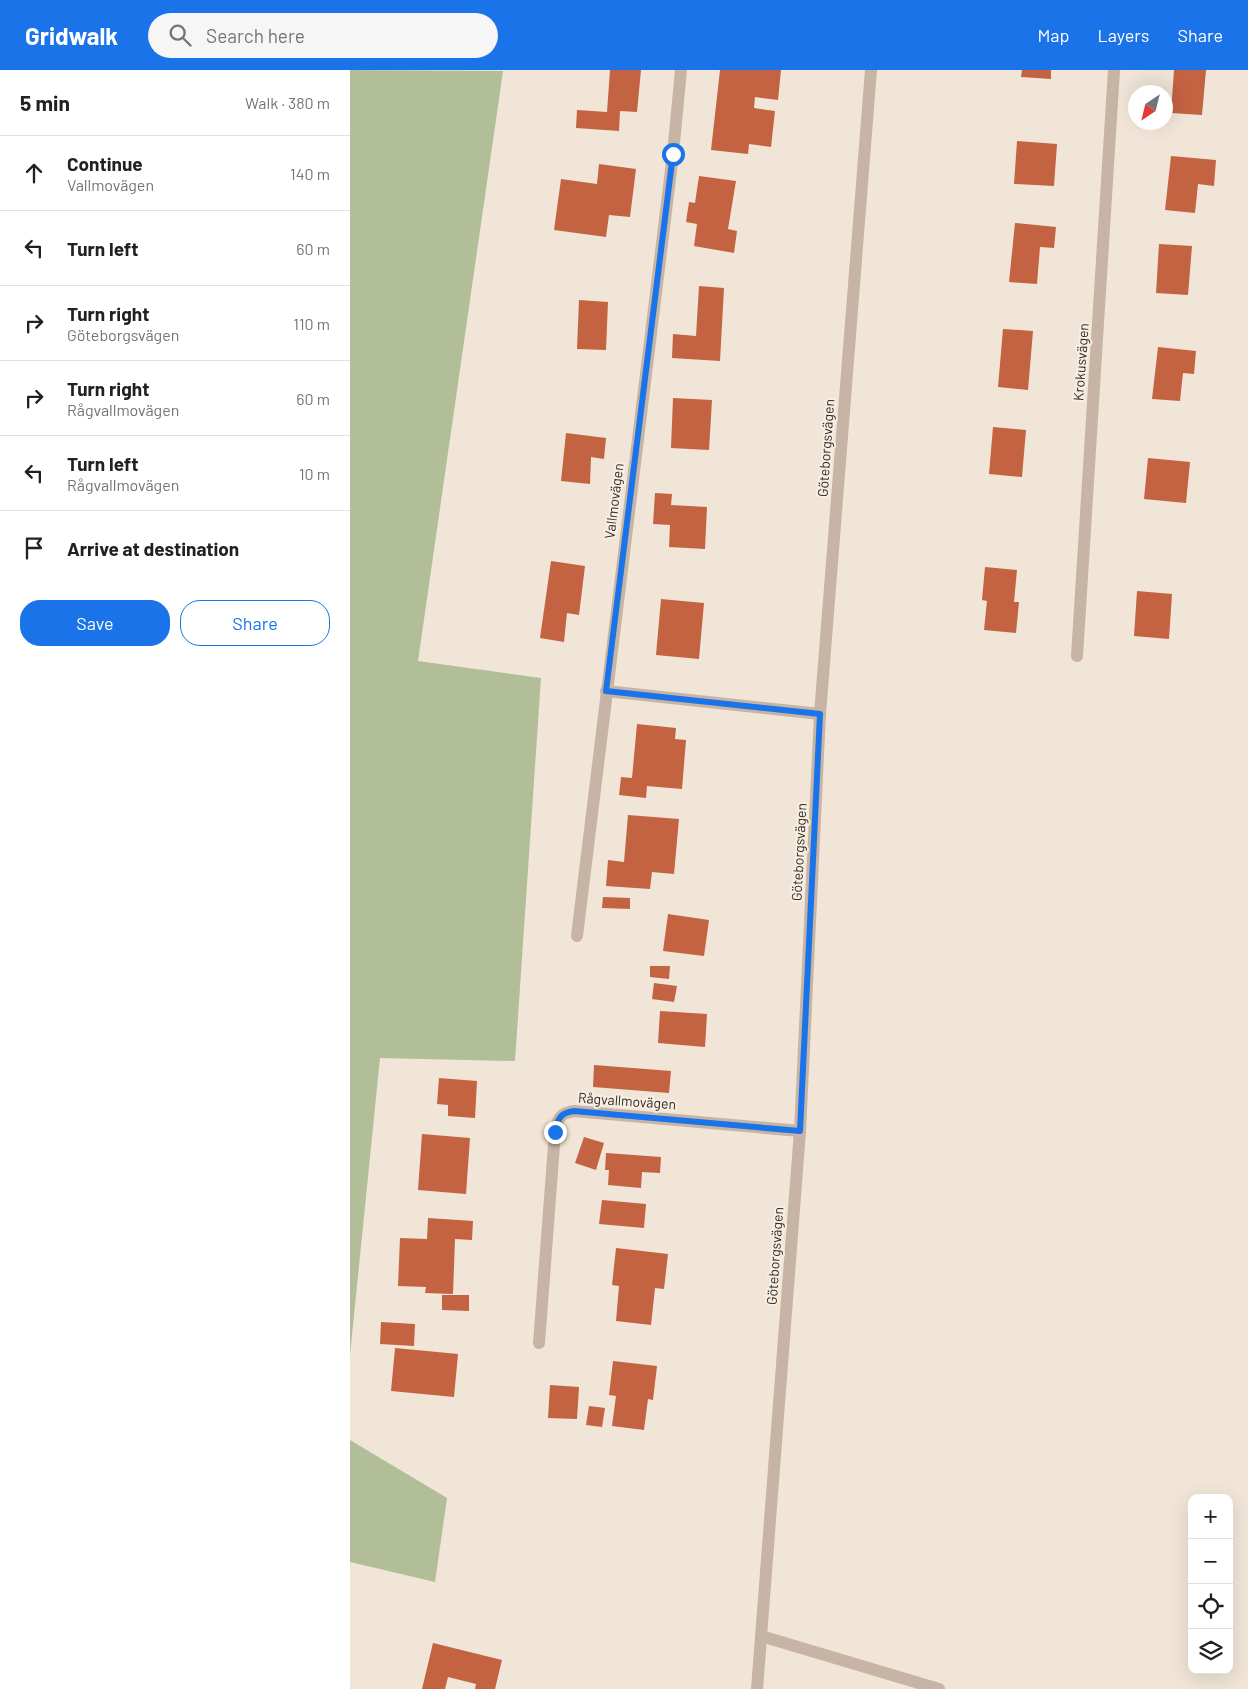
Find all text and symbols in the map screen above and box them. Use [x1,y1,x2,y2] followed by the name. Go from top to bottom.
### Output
[148,13,498,58] search box
[25,21,118,50] text: Gridwalk
[166,21,194,49] icon: search
[206,24,305,47] text: Search here
[1037,24,1069,46] text: Map
[1097,24,1150,46] text: Layers
[1178,24,1223,46] text: Share
[1128,85,1173,130] north arrow
[20,90,70,115] text: 5 min
[245,93,330,112] text: Walk · 380 m
[662,143,685,166] route start
[67,152,143,175] text: Continue
[20,159,48,187] icon: ahead
[290,164,330,183] text: 140 m
[67,175,154,194] text: Vallmovägen
[20,234,48,262] icon: left
[67,237,138,260] text: Turn left
[296,239,330,258] text: 60 m
[67,302,149,325] text: Turn right
[20,309,48,337] icon: right
[293,314,330,333] text: 110 m
[1069,322,1092,402] street label: Krokusvägen
[67,325,179,344] text: Göteborgsvägen
[67,377,149,400] text: Turn right
[20,384,48,412] icon: right
[296,389,330,408] text: 60 m
[814,398,837,498] street label: Göteborgsvägen
[67,400,179,419] text: Rågvallmovägen
[67,452,138,475] text: Turn left
[20,459,48,487] icon: left
[600,462,627,540] street label: Vallmovägen
[299,464,330,483] text: 10 m
[67,475,179,494] text: Rågvallmovägen
[20,534,48,562] icon: arrive
[67,537,239,560] text: Arrive at destination
[20,600,170,646] button: Save
[180,600,330,646] button: Share
[787,802,810,901] street label: Göteborgsvägen
[577,1089,677,1112] street label: Rågvallmovägen
[544,1121,567,1144] route end
[763,1206,786,1306] street label: Göteborgsvägen
[1188,1494,1233,1674] map controls
[1188,1494,1233,1539] button: +
[1188,1539,1233,1584] button: −
[1188,1584,1233,1629] button: locate
[1188,1629,1233,1674] button: layers

